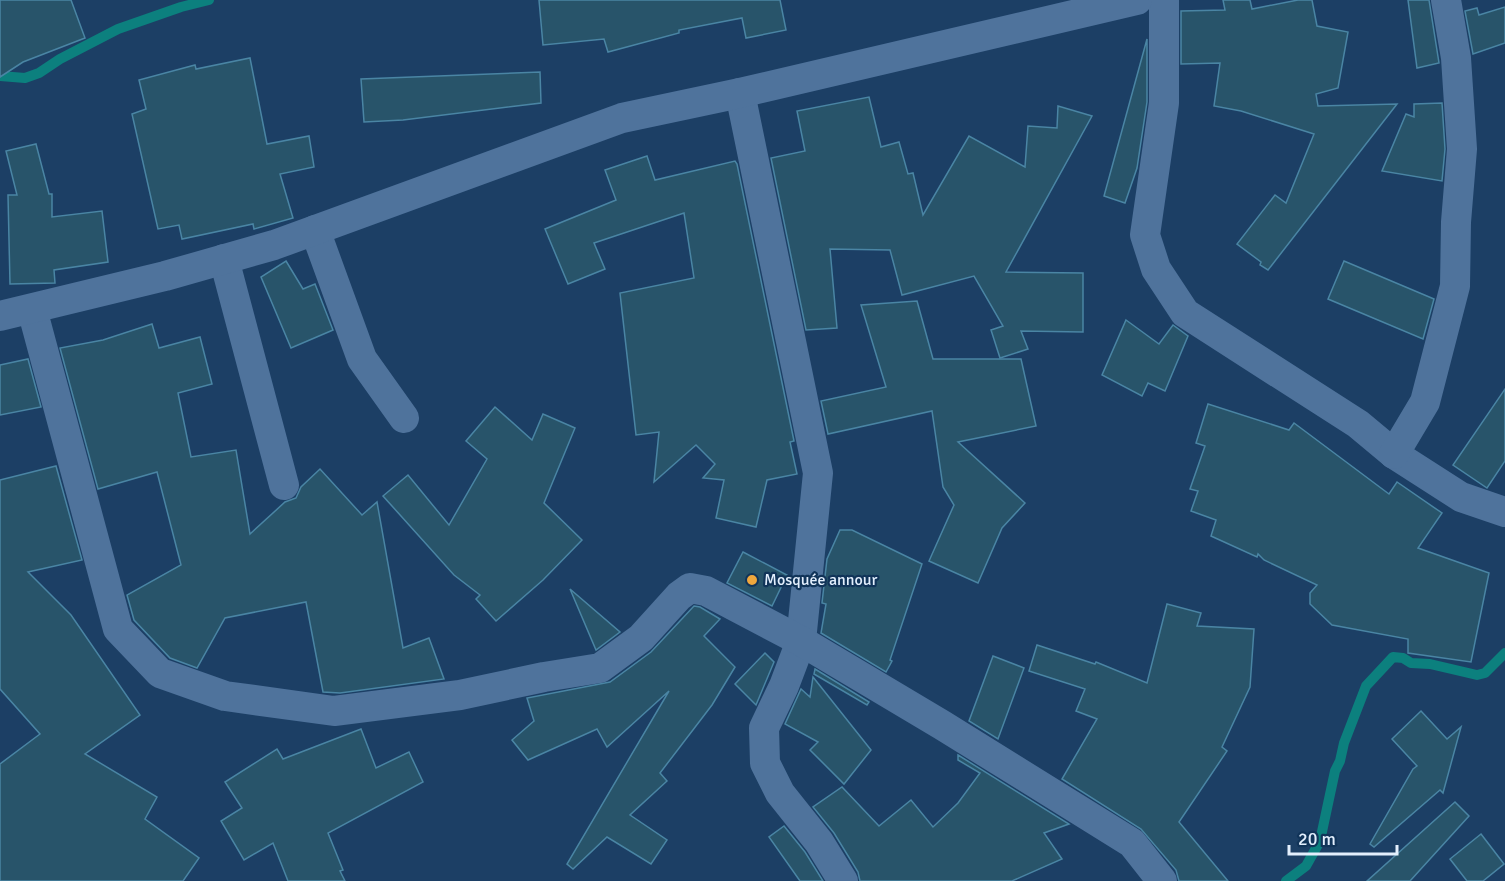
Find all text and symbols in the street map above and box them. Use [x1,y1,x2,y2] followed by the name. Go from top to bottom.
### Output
[764,570,878,590] place label: Mosquée annour
[745,573,759,587] marker: Mosquée annour
[1289,818,1397,856] scale bar
[1298,828,1336,850] text: 20 m

